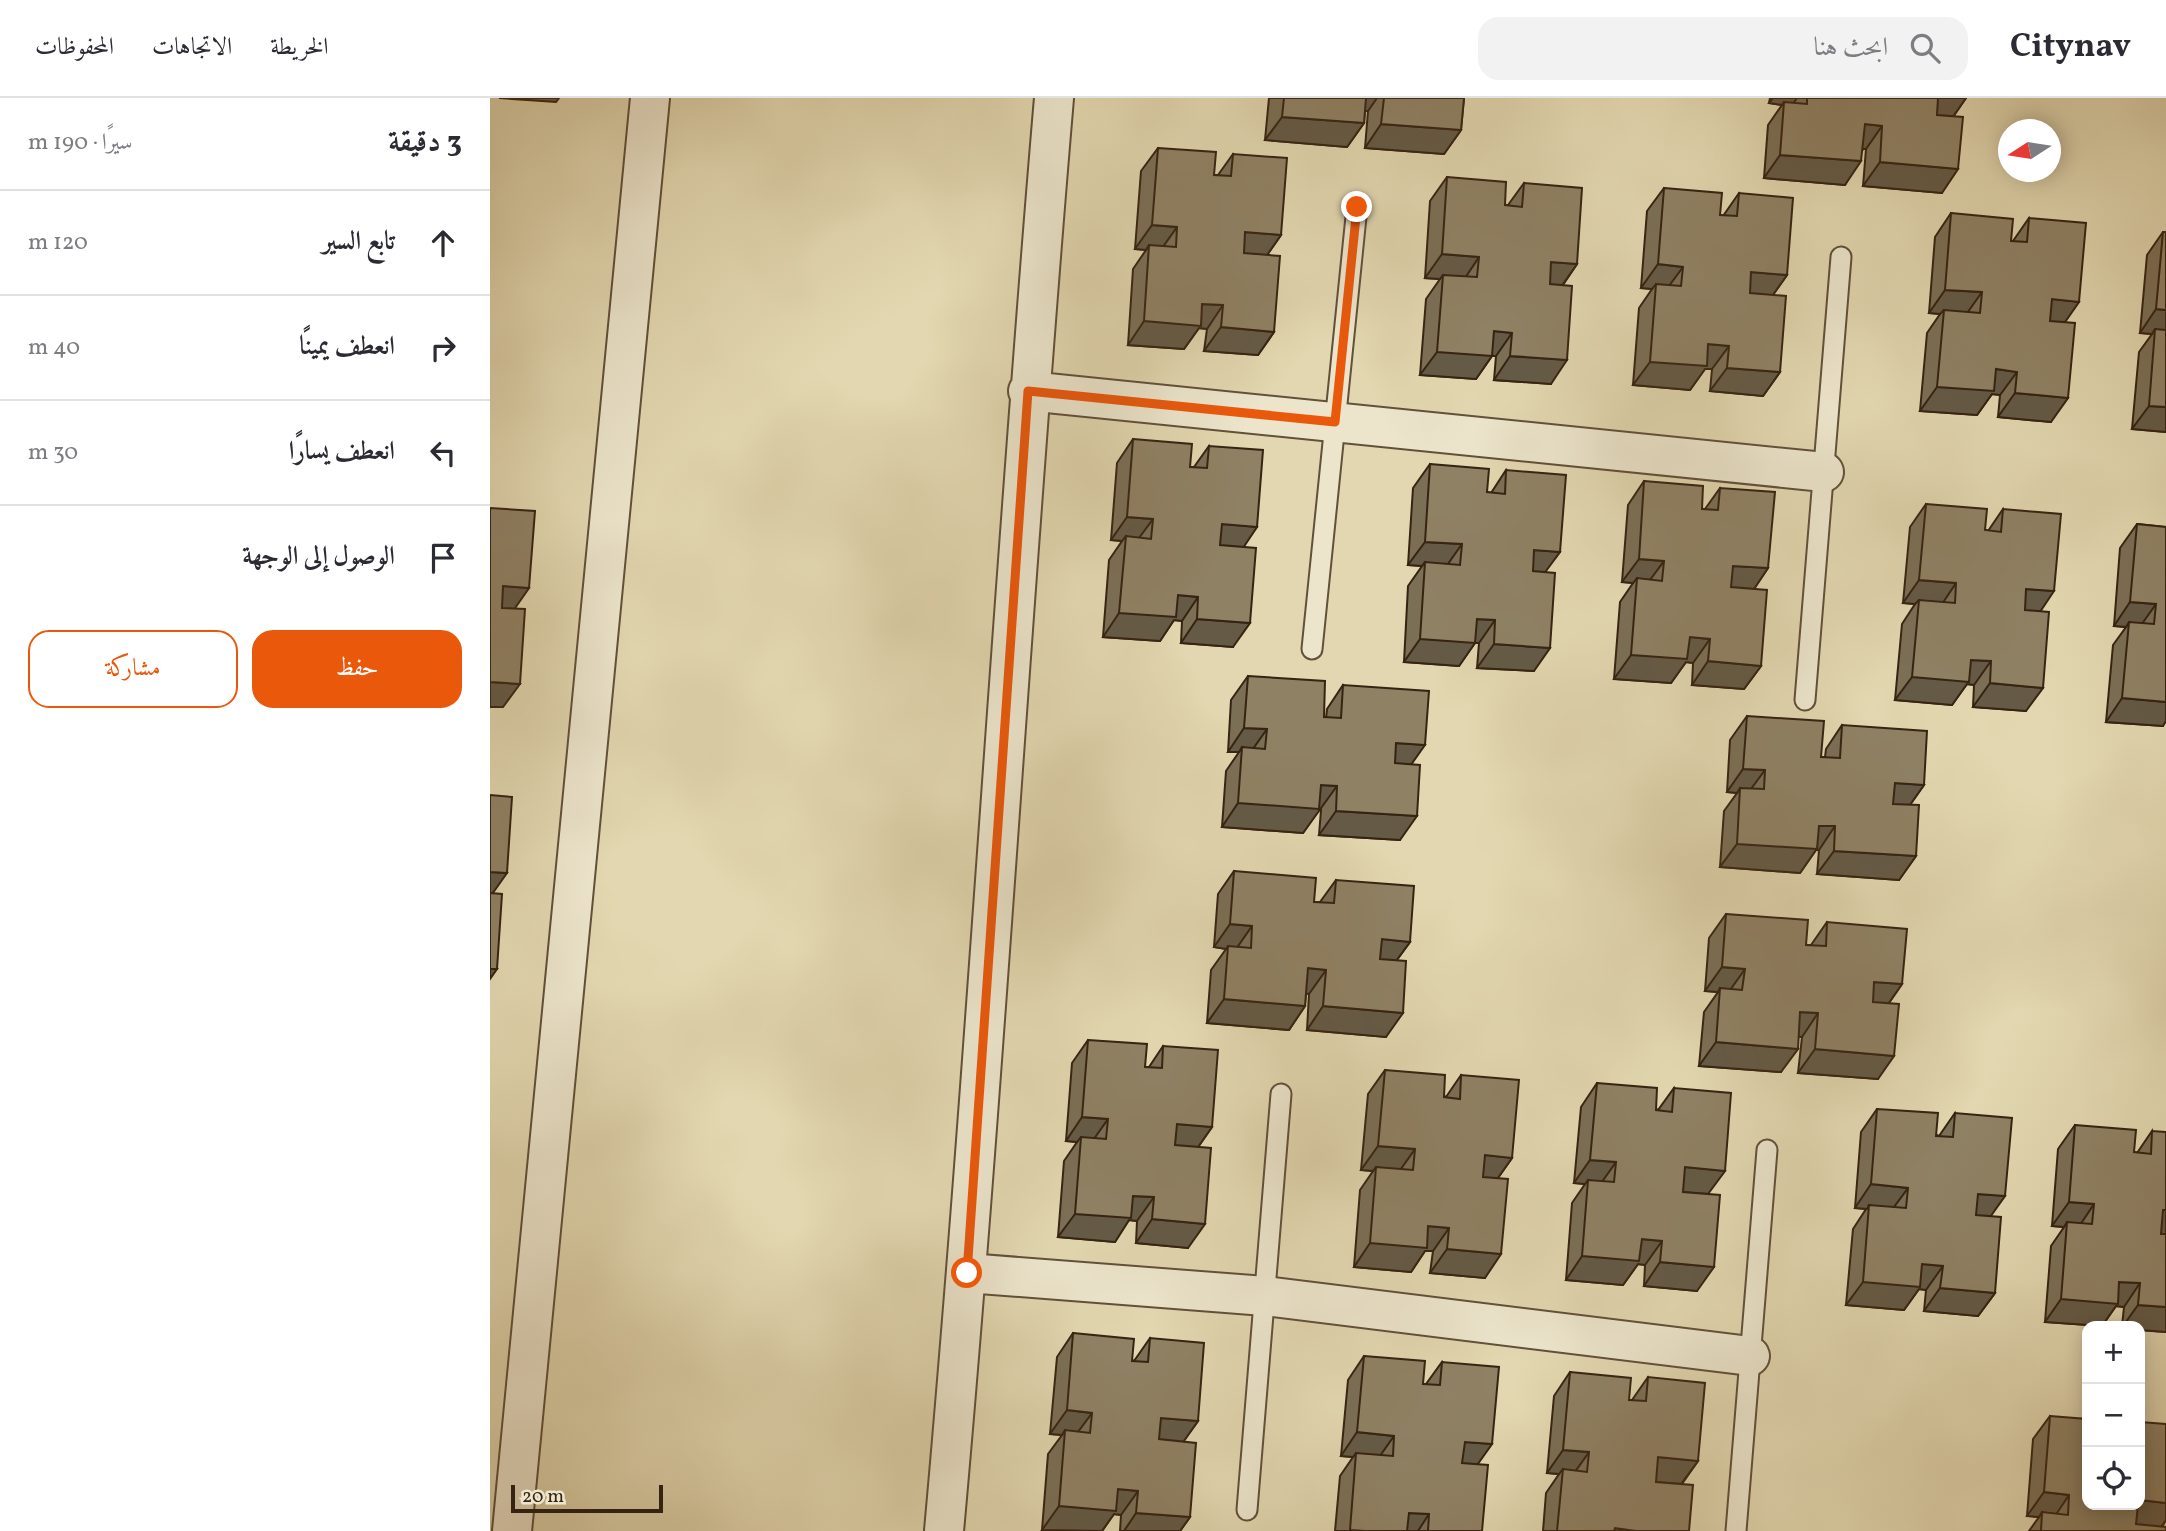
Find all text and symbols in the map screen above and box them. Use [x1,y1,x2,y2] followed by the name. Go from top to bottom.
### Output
[1478,17,1968,80] search box
[2010,25,2131,71] text: Citynav
[1906,29,1944,67] icon: search
[1814,30,1888,66] text: ابحث هنا
[35,31,114,65] text: المحفوظات
[152,31,232,65] text: الاتجاهات
[270,31,329,65] text: الخريطة
[1998,119,2061,182] north arrow
[388,122,462,164] text: 3 دقيقة
[28,127,133,159] text: سيرًا · 190 m
[1341,191,1372,222] route end
[322,224,395,260] text: تابع السير
[424,224,462,262] icon: ahead
[28,227,88,259] text: 120 m
[299,329,395,365] text: انعطف يمينًا
[424,329,462,367] icon: right
[28,332,80,364] text: 40 m
[289,434,395,470] text: انعطف يسارًا
[424,434,462,472] icon: left
[28,437,78,469] text: 30 m
[242,539,395,575] text: الوصول إلى الوجهة
[424,539,462,577] icon: arrive
[28,630,238,708] button: مشاركة
[252,630,462,708] button: حفظ
[951,1257,982,1288] route start
[2082,1321,2145,1510] map controls
[2082,1321,2145,1384] button: +
[2082,1384,2145,1447] button: −
[2082,1447,2145,1510] button: locate
[511,1482,663,1514] scale bar
[522,1484,564,1510] text: 20 m

